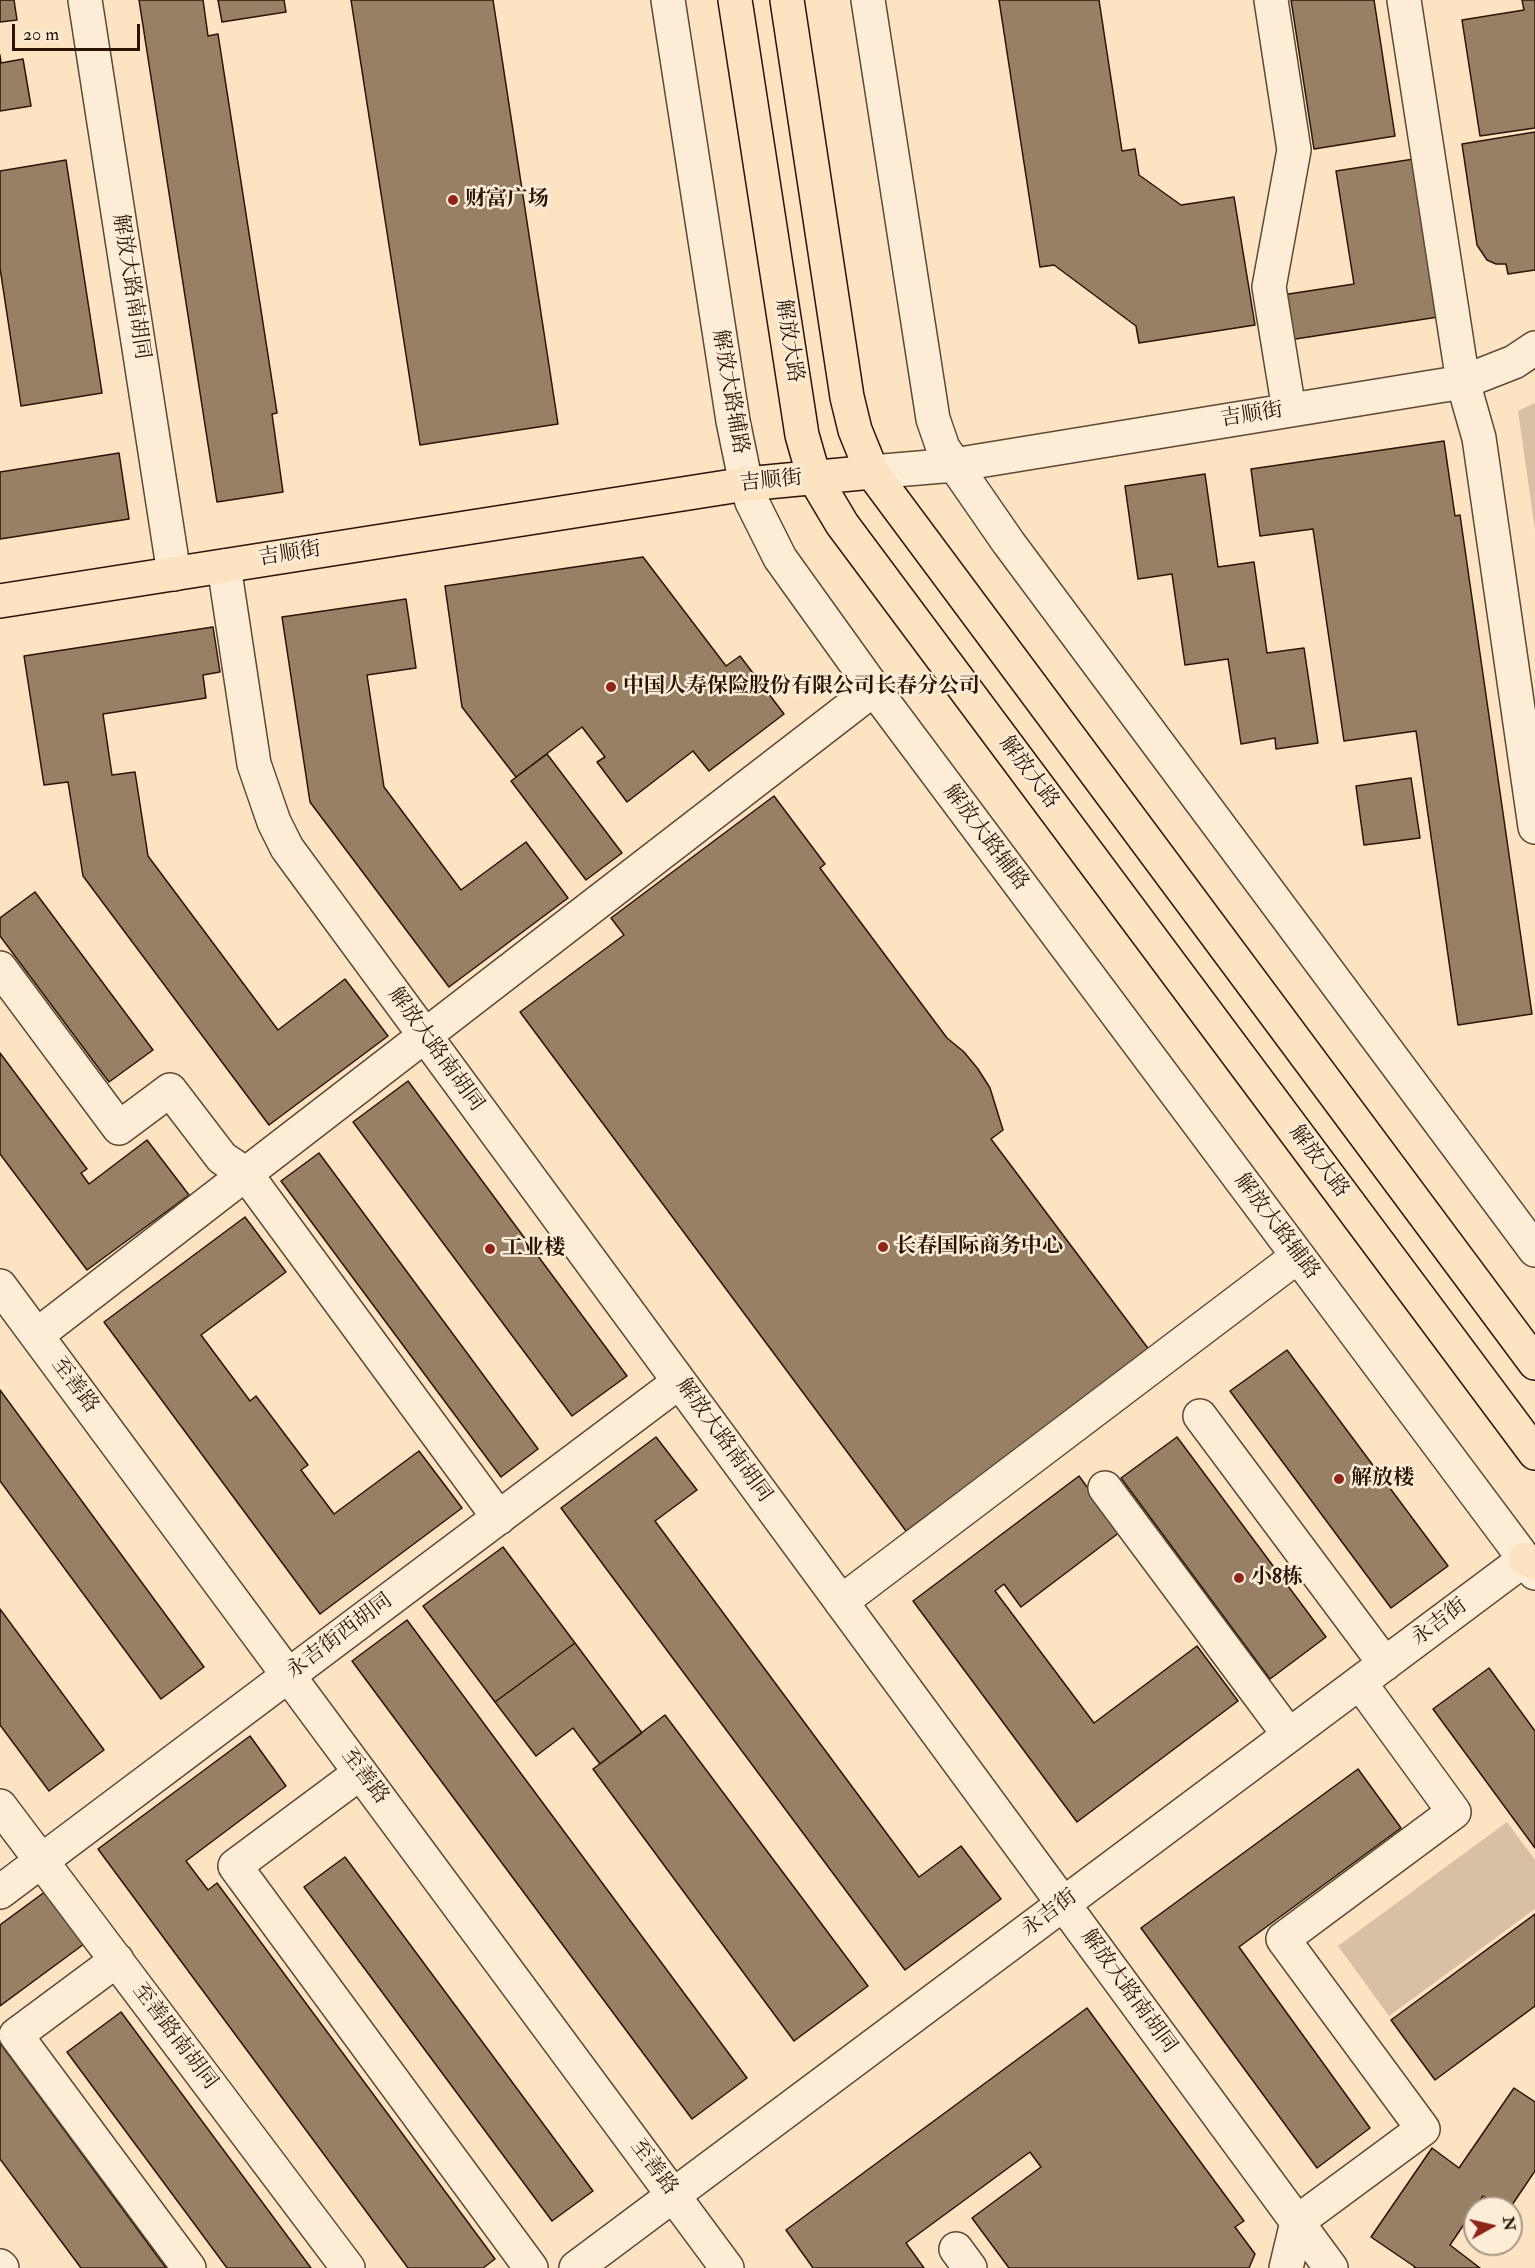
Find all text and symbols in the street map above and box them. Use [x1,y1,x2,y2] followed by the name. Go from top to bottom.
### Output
[15,12,142,50] scale bar
[23,23,59,46] text: 20 m
[465,187,549,213] place label: 财富广场
[446,193,460,207] marker: 财富广场
[106,212,154,362] street label: 解放大路南胡同
[769,298,807,384] street label: 解放大路
[706,328,752,456] street label: 解放大路辅路
[1219,399,1285,433] street label: 吉顺街
[738,466,804,498] street label: 吉顺街
[257,538,323,572] street label: 吉顺街
[623,674,980,700] place label: 中国人寿保险股份有限公司长春分公司
[604,680,618,694] marker: 中国人寿保险股份有限公司长春分公司
[993,732,1063,814] street label: 解放大路
[937,780,1033,896] street label: 解放大路辅路
[382,983,488,1117] street label: 解放大路南胡同
[1283,1121,1353,1203] street label: 解放大路
[1228,1169,1324,1285] street label: 解放大路辅路
[895,1234,1063,1260] place label: 长春国际商务中心
[502,1236,565,1262] place label: 工业楼
[876,1240,890,1254] marker: 长春国际商务中心
[483,1242,497,1256] marker: 工业楼
[45,1353,103,1419] street label: 至善路
[670,1374,776,1508] street label: 解放大路南胡同
[1351,1466,1414,1492] place label: 解放楼
[1332,1472,1346,1486] marker: 解放楼
[1251,1565,1303,1591] place label: 小8栋
[1232,1571,1246,1585] marker: 小8栋
[282,1589,398,1685] street label: 永吉街西胡同
[1407,1594,1473,1652] street label: 永吉街
[335,1744,393,1810] street label: 至善路
[1017,1885,1083,1943] street label: 永吉街
[1075,1925,1181,2059] street label: 解放大路南胡同
[126,1979,222,2095] street label: 至善路南胡同
[624,2135,682,2201] street label: 至善路
[1463,2196,1523,2256] north arrow
[1498,2215,1520,2232] text: N

